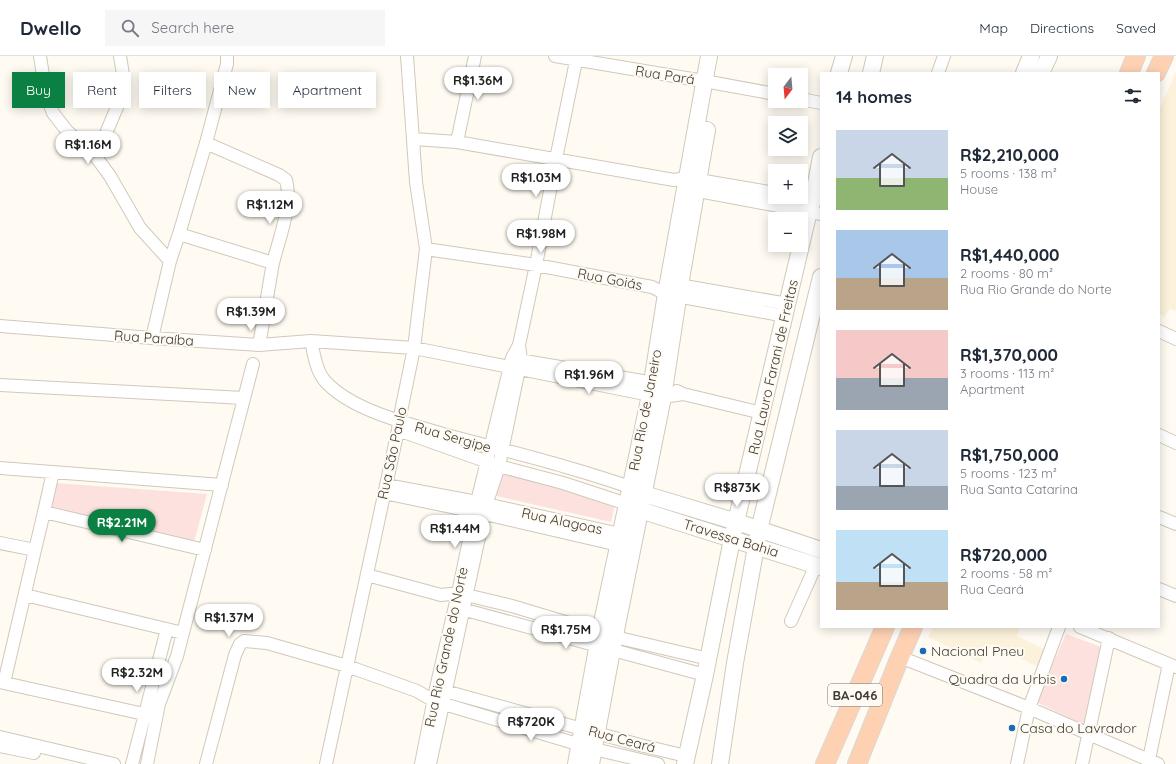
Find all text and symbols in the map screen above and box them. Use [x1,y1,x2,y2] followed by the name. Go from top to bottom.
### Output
[105,10,385,46] search box
[20,16,81,40] text: Dwello
[119,17,141,39] icon: search
[151,18,234,37] text: Search here
[979,19,1008,37] text: Map
[1030,19,1094,37] text: Directions
[1116,19,1156,37] text: Saved
[634,61,696,89] street label: Rua Pará
[441,67,515,101] pin: R$1.36M
[768,68,808,108] north arrow
[768,68,808,252] map controls
[12,72,65,108] chip: Buy
[73,72,131,108] chip: Rent
[139,72,206,108] chip: Filters
[214,72,270,108] chip: New
[278,72,376,108] chip: Apartment
[453,72,503,88] text: R$1.36M
[1122,85,1144,107] icon: filters
[836,86,912,107] text: 14 homes
[768,116,808,156] button: layers
[51,131,125,165] pin: R$1.16M
[64,136,112,152] text: R$1.16M
[960,144,1059,165] text: R$2,210,000
[868,146,916,194] icon: home
[499,164,573,198] pin: R$1.03M
[768,164,808,204] button: +
[960,165,1057,181] text: 5 rooms · 138 m²
[511,169,561,185] text: R$1.03M
[960,181,998,197] text: House
[233,191,307,225] pin: R$1.12M
[246,196,294,212] text: R$1.12M
[768,212,808,252] button: −
[504,220,578,254] pin: R$1.98M
[516,225,566,241] text: R$1.98M
[960,244,1060,265] text: R$1,440,000
[868,246,916,294] icon: home
[576,264,644,294] street label: Rua Goiás
[960,265,1053,281] text: 2 rooms · 80 m²
[744,278,802,456] street label: Rua Lauro Farani de Freitas
[960,281,1112,297] text: Rua Rio Grande do Norte
[214,298,288,332] pin: R$1.39M
[226,303,276,319] text: R$1.39M
[113,326,195,350] street label: Rua Paraíba
[960,344,1058,365] text: R$1,370,000
[868,346,916,394] icon: home
[624,348,666,472] street label: Rua Rio de Janeiro
[552,361,626,395] pin: R$1.96M
[960,365,1054,381] text: 3 rooms · 113 m²
[564,366,614,382] text: R$1.96M
[960,381,1025,397] text: Apartment
[373,405,411,501] street label: Rua São Paulo
[413,418,493,457] street label: Rua Sergipe
[960,444,1059,465] text: R$1,750,000
[868,446,916,494] icon: home
[960,465,1057,481] text: 5 rooms · 123 m²
[704,474,770,508] pin: R$873K
[714,479,760,495] text: R$873K
[960,481,1078,497] text: Rua Santa Catarina
[520,504,604,538] street label: Rua Alagoas
[85,509,159,543] pin: R$2.21M
[97,514,147,530] text: R$2.21M
[418,515,492,549] pin: R$1.44M
[681,515,781,561] street label: Travessa Bahia
[430,520,480,536] text: R$1.44M
[960,544,1047,565] text: R$720,000
[868,546,916,594] icon: home
[420,565,472,729] street label: Rua Rio Grande do Norte
[960,565,1052,581] text: 2 rooms · 58 m²
[960,581,1024,597] text: Rua Ceará
[192,604,266,638] pin: R$1.37M
[204,609,254,625] text: R$1.37M
[529,616,603,650] pin: R$1.75M
[541,621,591,637] text: R$1.75M
[931,642,1024,660] place label: Nacional Pneu
[918,646,928,656] marker: Nacional Pneu
[100,659,174,693] pin: R$2.32M
[111,664,163,680] text: R$2.32M
[948,670,1056,688] place label: Quadra da Urbis
[1059,674,1069,684] marker: Quadra da Urbis
[828,684,882,706] road number: BA-046
[498,708,564,742] pin: R$720K
[507,713,555,729] text: R$720K
[1020,719,1137,737] place label: Casa do Lavrador
[586,721,658,757] street label: Rua Ceará
[1007,723,1017,733] marker: Casa do Lavrador

